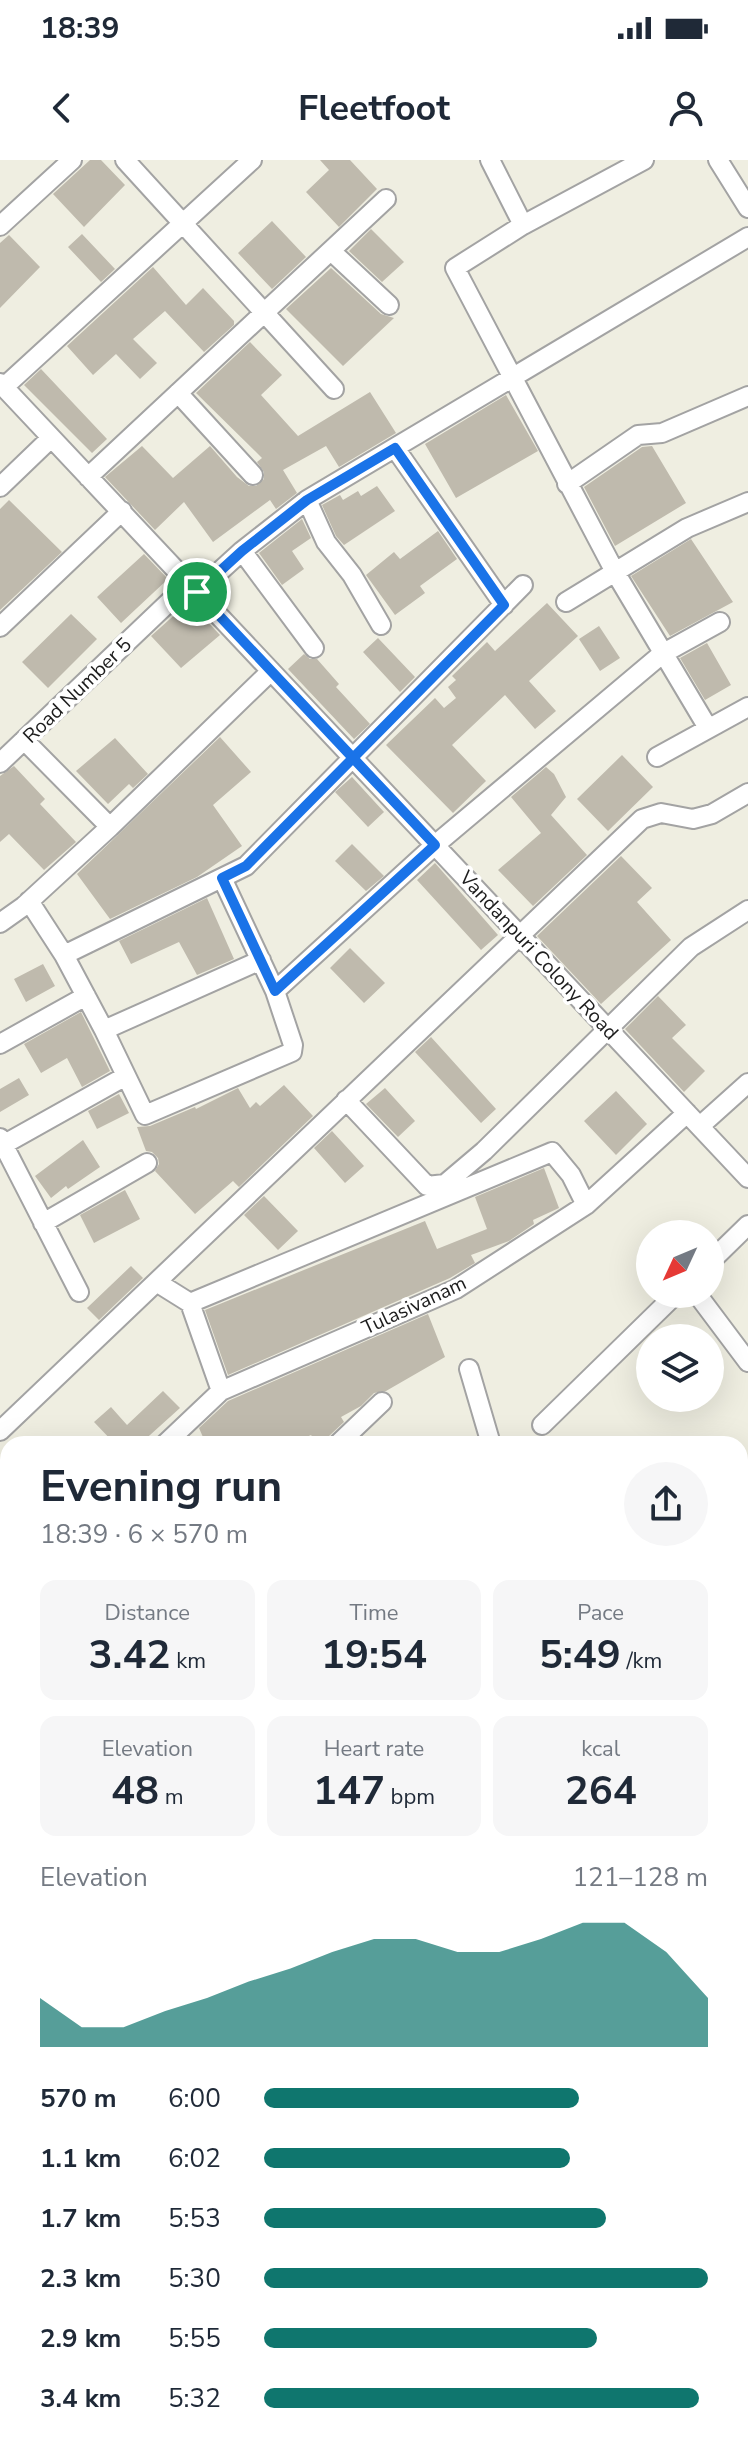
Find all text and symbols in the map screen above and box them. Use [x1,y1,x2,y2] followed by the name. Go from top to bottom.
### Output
[40,8,119,49] text: 18:39
[298,84,450,133] text: Fleetfoot
[40,86,84,130] icon: back
[664,86,708,130] icon: person
[163,558,231,626] pin
[175,570,219,614] icon: arrive
[17,632,138,749] street label: Road Number 5
[452,864,624,1046] street label: Vandanpuri Colony Road
[636,1220,724,1308] north arrow
[636,1220,724,1412] map controls
[358,1269,471,1341] street label: Tulasivanam
[636,1324,724,1412] button: layers
[40,1457,282,1517] text: Evening run
[624,1462,708,1546] button: share
[40,1517,248,1552] text: 18:39 · 6 × 570 m
[105,1598,190,1628] text: Distance
[350,1598,398,1628] text: Time
[577,1598,624,1628] text: Pace
[89,1628,171,1682] text: 3.42
[321,1628,427,1682] text: 19:54
[539,1628,621,1682] text: 5:49
[171,1646,206,1676] text: km
[621,1646,662,1676] text: /km
[102,1734,193,1764] text: Elevation
[324,1734,424,1764] text: Heart rate
[581,1734,620,1764] text: kcal
[111,1764,159,1818] text: 48
[313,1764,385,1818] text: 147
[565,1764,637,1818] text: 264
[159,1782,184,1812] text: m
[385,1782,435,1812] text: bpm
[40,1860,148,1895] text: Elevation
[572,1860,708,1895] text: 121–128 m
[40,2081,117,2116] text: 570 m
[168,2081,221,2116] text: 6:00
[40,2141,121,2176] text: 1.1 km
[168,2141,221,2176] text: 6:02
[40,2201,121,2236] text: 1.7 km
[168,2201,221,2236] text: 5:53
[40,2261,121,2296] text: 2.3 km
[168,2261,221,2296] text: 5:30
[40,2321,121,2356] text: 2.9 km
[168,2321,221,2356] text: 5:55
[40,2381,121,2416] text: 3.4 km
[168,2381,221,2416] text: 5:32

